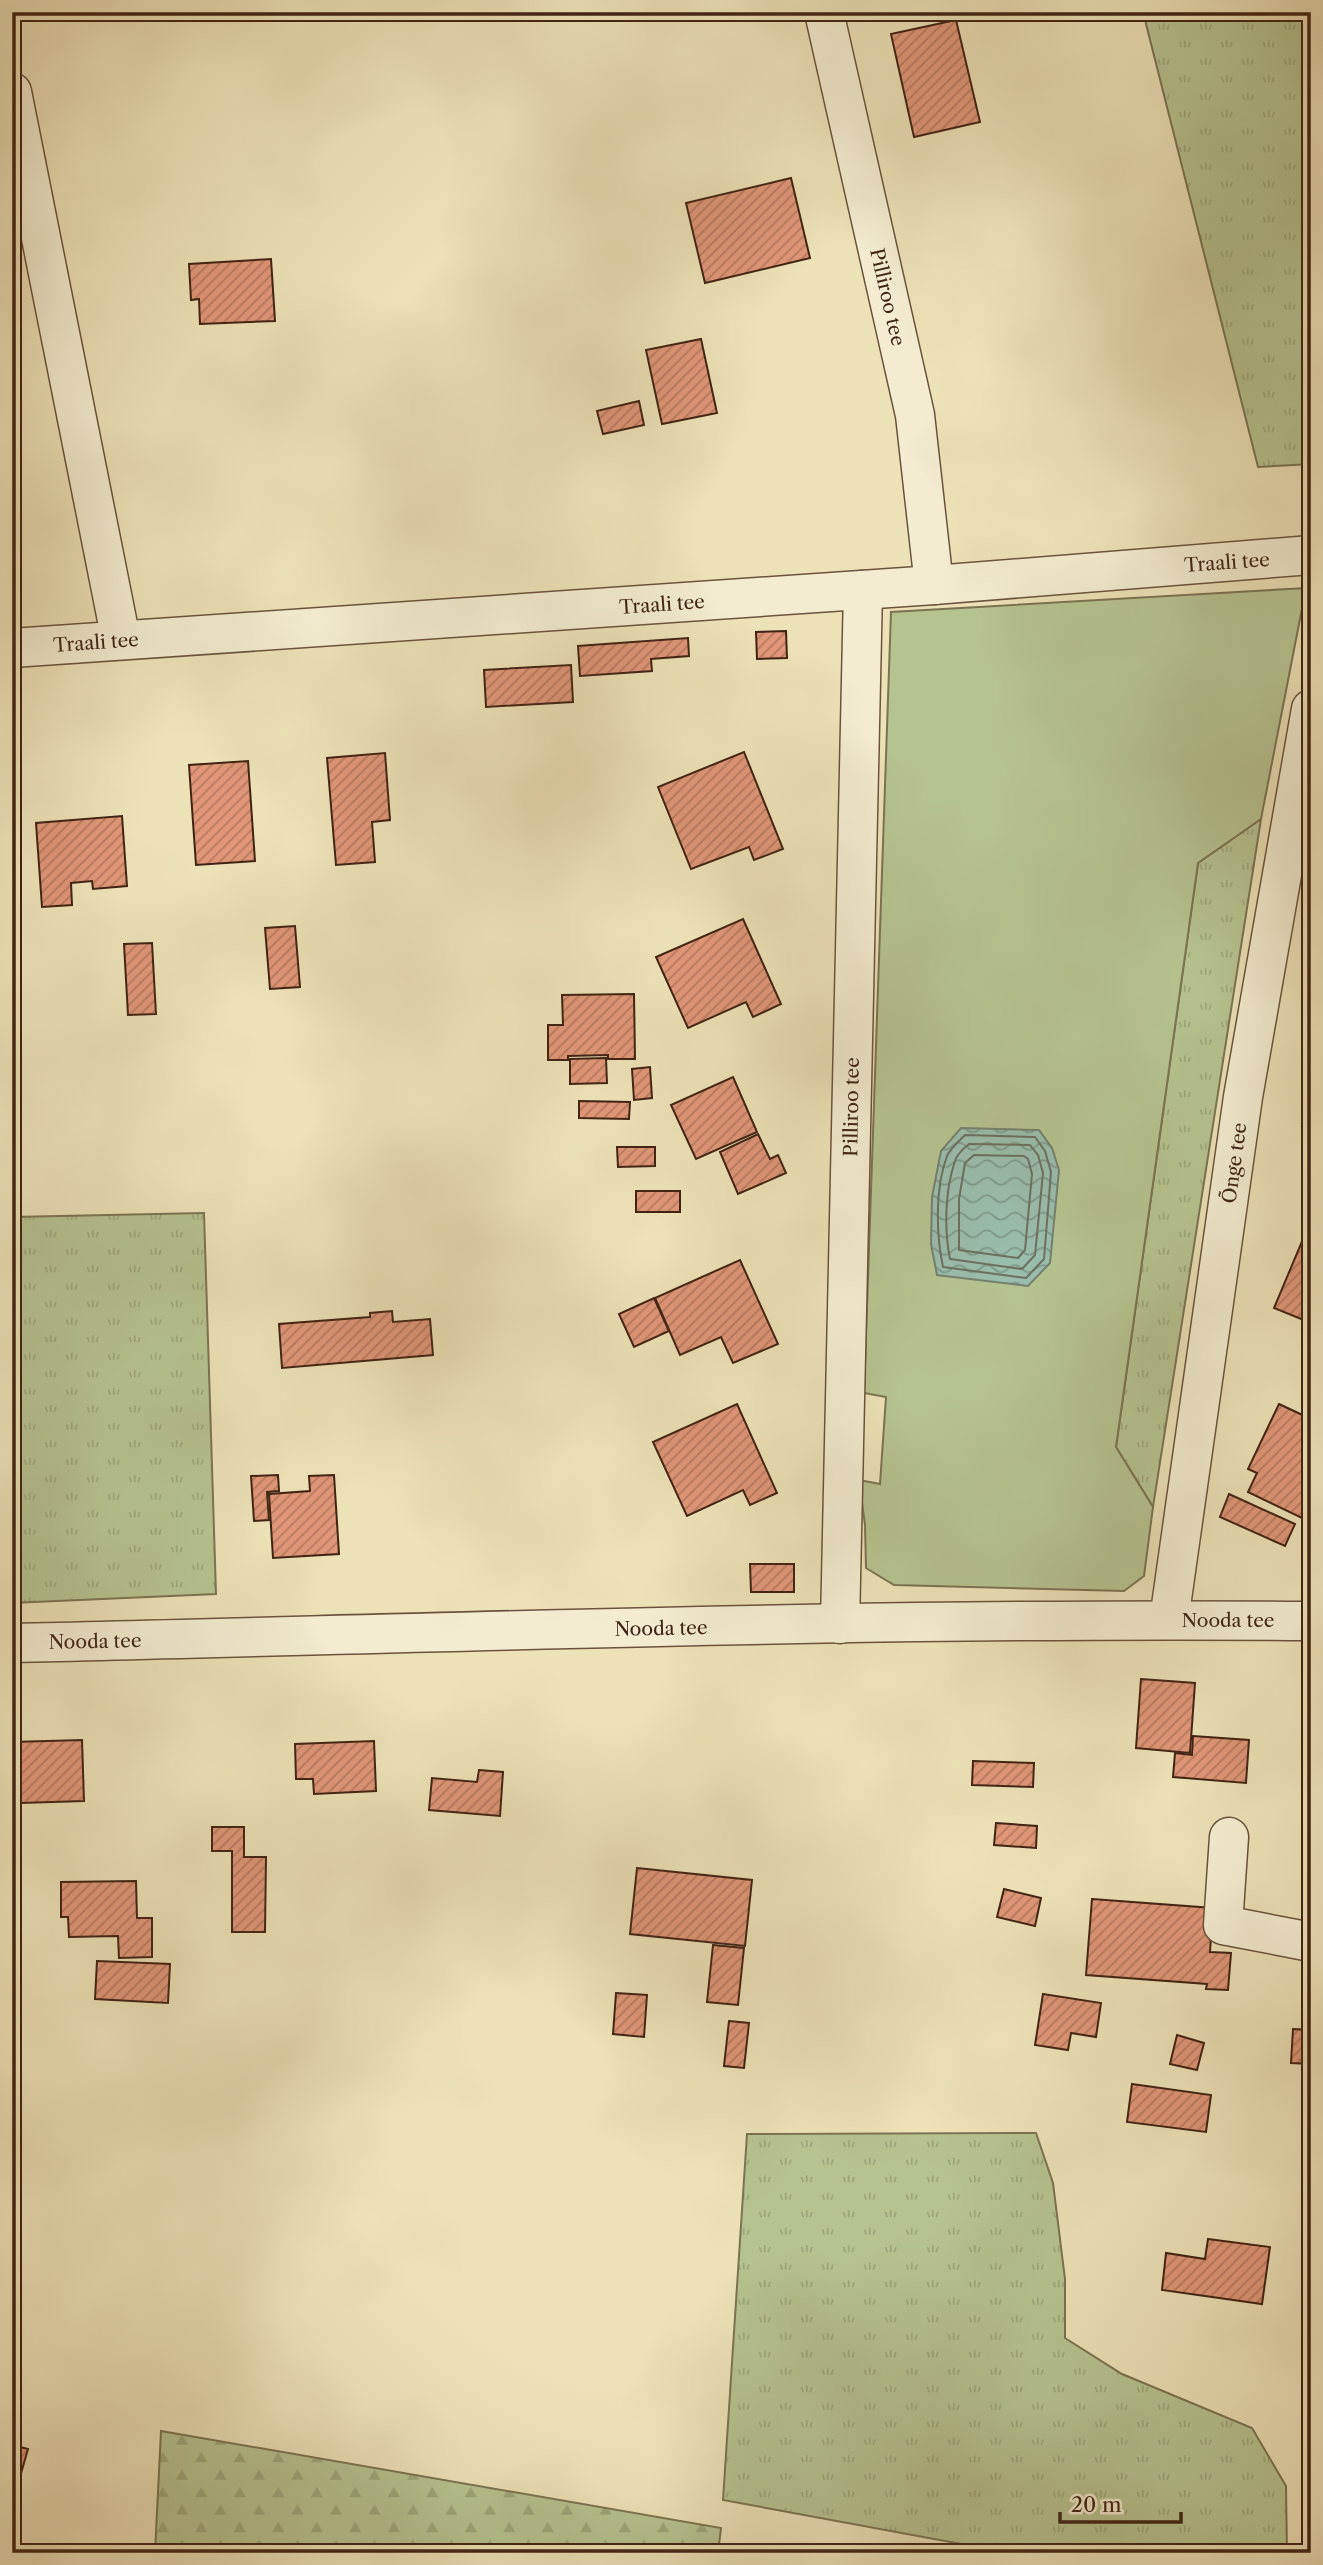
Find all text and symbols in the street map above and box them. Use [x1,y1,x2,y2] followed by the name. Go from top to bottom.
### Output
[865,246,910,348] street label: Pilliroo tee
[1184,548,1270,577] street label: Traali tee
[619,590,705,619] street label: Traali tee
[53,628,139,657] street label: Traali tee
[839,1057,864,1157] street label: Pilliroo tee
[1216,1121,1252,1205] street label: Õnge tee
[1182,1609,1274,1632] street label: Nooda tee
[614,1616,708,1641] street label: Nooda tee
[48,1629,142,1654] street label: Nooda tee
[1060,2481,1181,2525] scale bar
[1071,2492,1122,2517] text: 20 m

